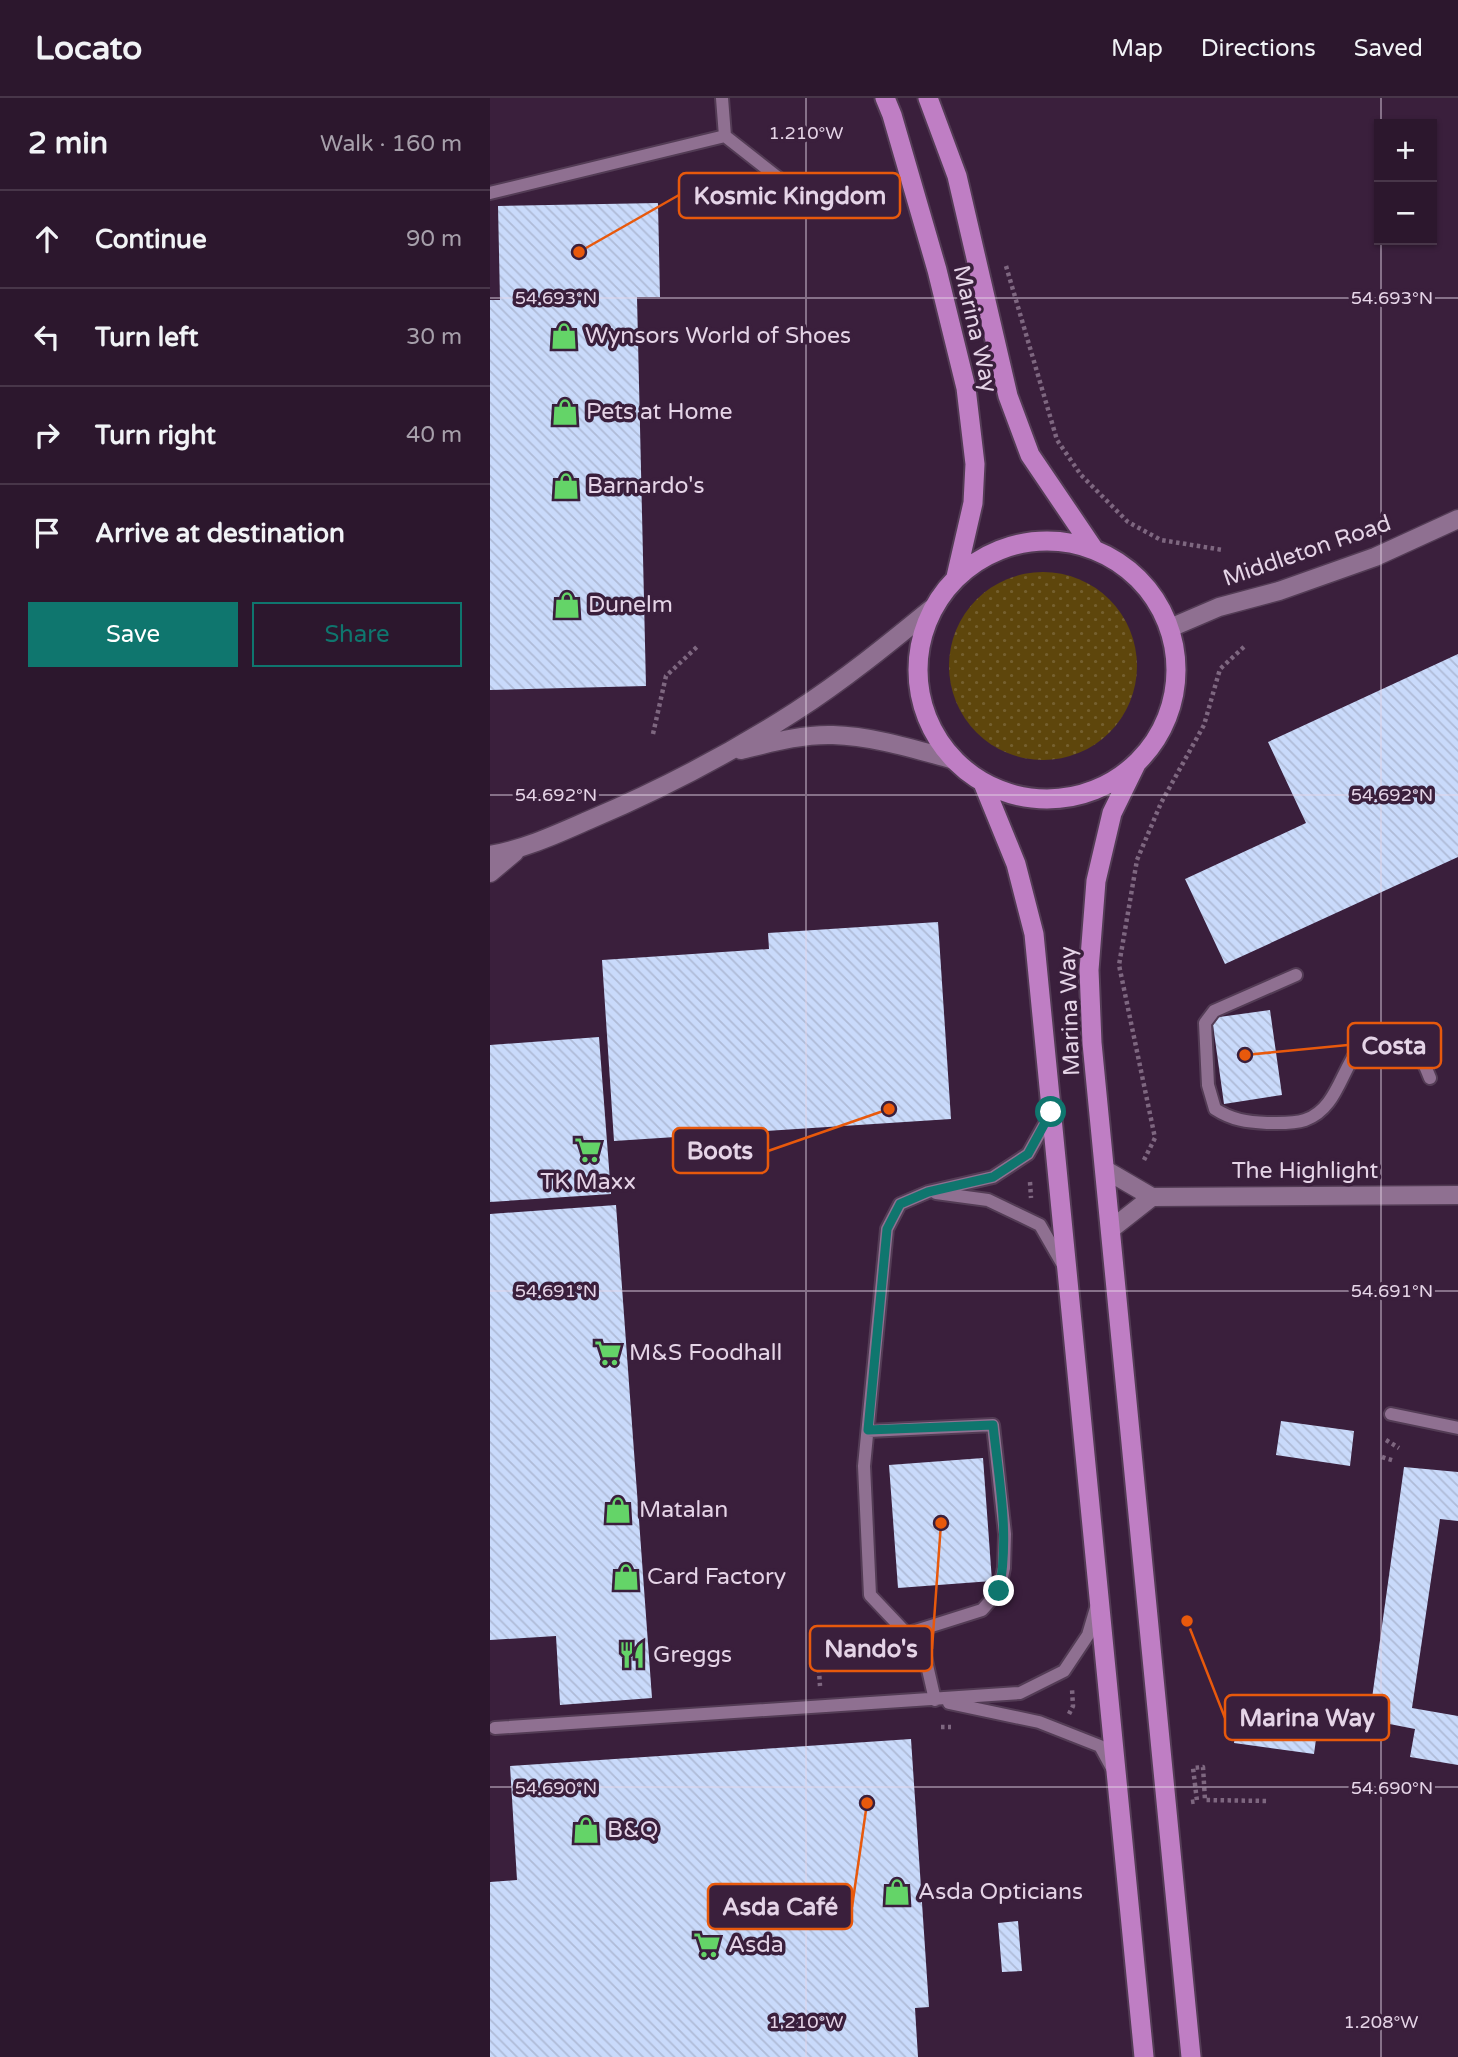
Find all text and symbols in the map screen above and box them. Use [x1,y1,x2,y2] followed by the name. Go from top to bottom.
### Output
[35,29,142,68] text: Locato
[1111,34,1163,63] text: Map
[1201,34,1316,63] text: Directions
[1354,34,1423,63] text: Saved
[1374,119,1437,245] map controls
[1374,119,1437,182] button: +
[769,122,843,144] text: 1.210°W
[28,125,108,162] text: 2 min
[320,130,462,158] text: Walk · 160 m
[679,173,900,218] callout: Kosmic Kingdom
[694,182,886,211] text: Kosmic Kingdom
[1374,182,1437,245] button: −
[28,220,66,258] icon: ahead
[95,224,207,255] text: Continue
[406,225,462,253] text: 90 m
[947,263,1003,395] street label: Marina Way
[515,287,597,309] text: 54.693°N
[1351,287,1433,309] text: 54.693°N
[28,318,66,356] icon: left
[549,321,579,351] shop icon: Wynsors World of Shoes
[95,322,198,353] text: Turn left
[585,322,851,350] place label: Wynsors World of Shoes
[406,323,462,351] text: 30 m
[550,397,580,427] shop icon: Pets at Home
[586,398,733,426] place label: Pets at Home
[28,416,66,454] icon: right
[95,420,216,451] text: Turn right
[406,421,462,449] text: 40 m
[551,471,581,501] shop icon: Barnardo's
[587,472,704,500] place label: Barnardo's
[1219,509,1395,593] street label: Middleton Road
[28,514,66,552] icon: arrive
[95,518,345,549] text: Arrive at destination
[552,590,582,620] shop icon: Dunelm
[588,591,673,619] place label: Dunelm
[28,602,238,667] button: Save
[252,602,462,667] button: Share
[515,784,597,806] text: 54.692°N
[1351,784,1433,806] text: 54.692°N
[1054,946,1086,1076] street label: Marina Way
[1348,1023,1441,1068] callout: Costa
[1362,1032,1426,1061] text: Costa
[1035,1096,1066,1127] route start
[673,1128,768,1173] callout: Boots
[573,1135,603,1165] supermarket icon: TK Maxx
[687,1137,753,1166] text: Boots
[1232,1157,1379,1185] street label: The Highlight
[540,1168,636,1196] place label: TK Maxx
[515,1280,597,1302] text: 54.691°N
[1351,1280,1433,1302] text: 54.691°N
[593,1338,623,1368] supermarket icon: M&S Foodhall
[629,1339,782,1367] place label: M&S Foodhall
[603,1495,633,1525] shop icon: Matalan
[639,1496,728,1524] place label: Matalan
[611,1562,641,1592] shop icon: Card Factory
[647,1563,786,1591] place label: Card Factory
[983,1575,1014,1606] route end
[810,1626,932,1671] callout: Nando's
[824,1635,918,1664] text: Nando's
[617,1640,647,1670] restaurant icon: Greggs
[653,1641,732,1669] place label: Greggs
[1225,1695,1389,1740] callout: Marina Way
[1239,1704,1375,1733] text: Marina Way
[515,1777,597,1799] text: 54.690°N
[1351,1777,1433,1799] text: 54.690°N
[571,1815,601,1845] shop icon: B&Q
[607,1816,658,1844] place label: B&Q
[882,1877,912,1907] shop icon: Asda Opticians
[918,1878,1083,1906] place label: Asda Opticians
[708,1884,852,1929] callout: Asda Café
[722,1893,839,1922] text: Asda Café
[692,1930,722,1960] supermarket icon: Asda
[728,1931,784,1959] place label: Asda
[769,2011,843,2033] text: 1.210°W
[1344,2011,1418,2033] text: 1.208°W

